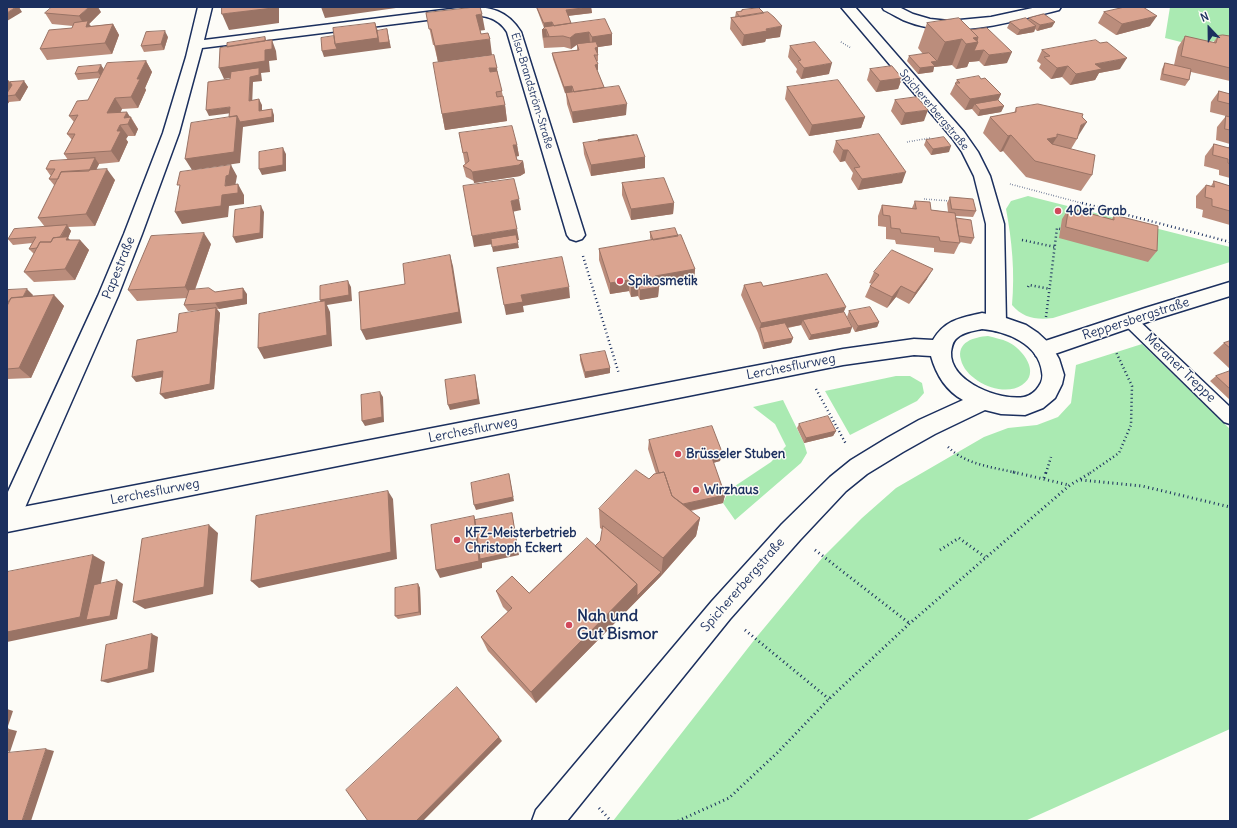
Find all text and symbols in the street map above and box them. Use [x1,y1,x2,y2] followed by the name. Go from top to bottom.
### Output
[1189,8,1229,48] north arrow
[1198,9,1211,25] text: N
[508,31,556,151] street label: Elsa-Brandström-Straße
[896,67,972,153] street label: Spichererbergstraße
[1066,203,1127,219] place label: 40er Grab
[1053,206,1063,216] marker: 40er Grab
[99,234,139,302] street label: Papestraße
[628,273,698,289] place label: Spikosmetik
[615,276,625,286] marker: Spikosmetik
[1081,294,1191,344] street label: Reppersbergstraße
[1141,330,1219,406] street label: Meraner Treppe
[745,351,837,383] street label: Lerchesflurweg
[427,414,519,446] street label: Lerchesflurweg
[686,446,785,462] place label: Brüsseler Stuben
[673,449,683,459] marker: Brüsseler Stuben
[109,476,201,508] street label: Lerchesflurweg
[704,482,759,498] place label: Wirzhaus
[691,485,701,495] marker: Wirzhaus
[465,525,576,556] place label: KFZ-Meisterbetrieb Christoph Eckert
[452,535,462,545] marker: KFZ-Meisterbetrieb Christoph Eckert
[698,535,788,635] street label: Spichererbergstraße
[577,606,658,644] place label: Nah und Gut Bismor
[564,620,574,630] marker: Nah und Gut Bismor

